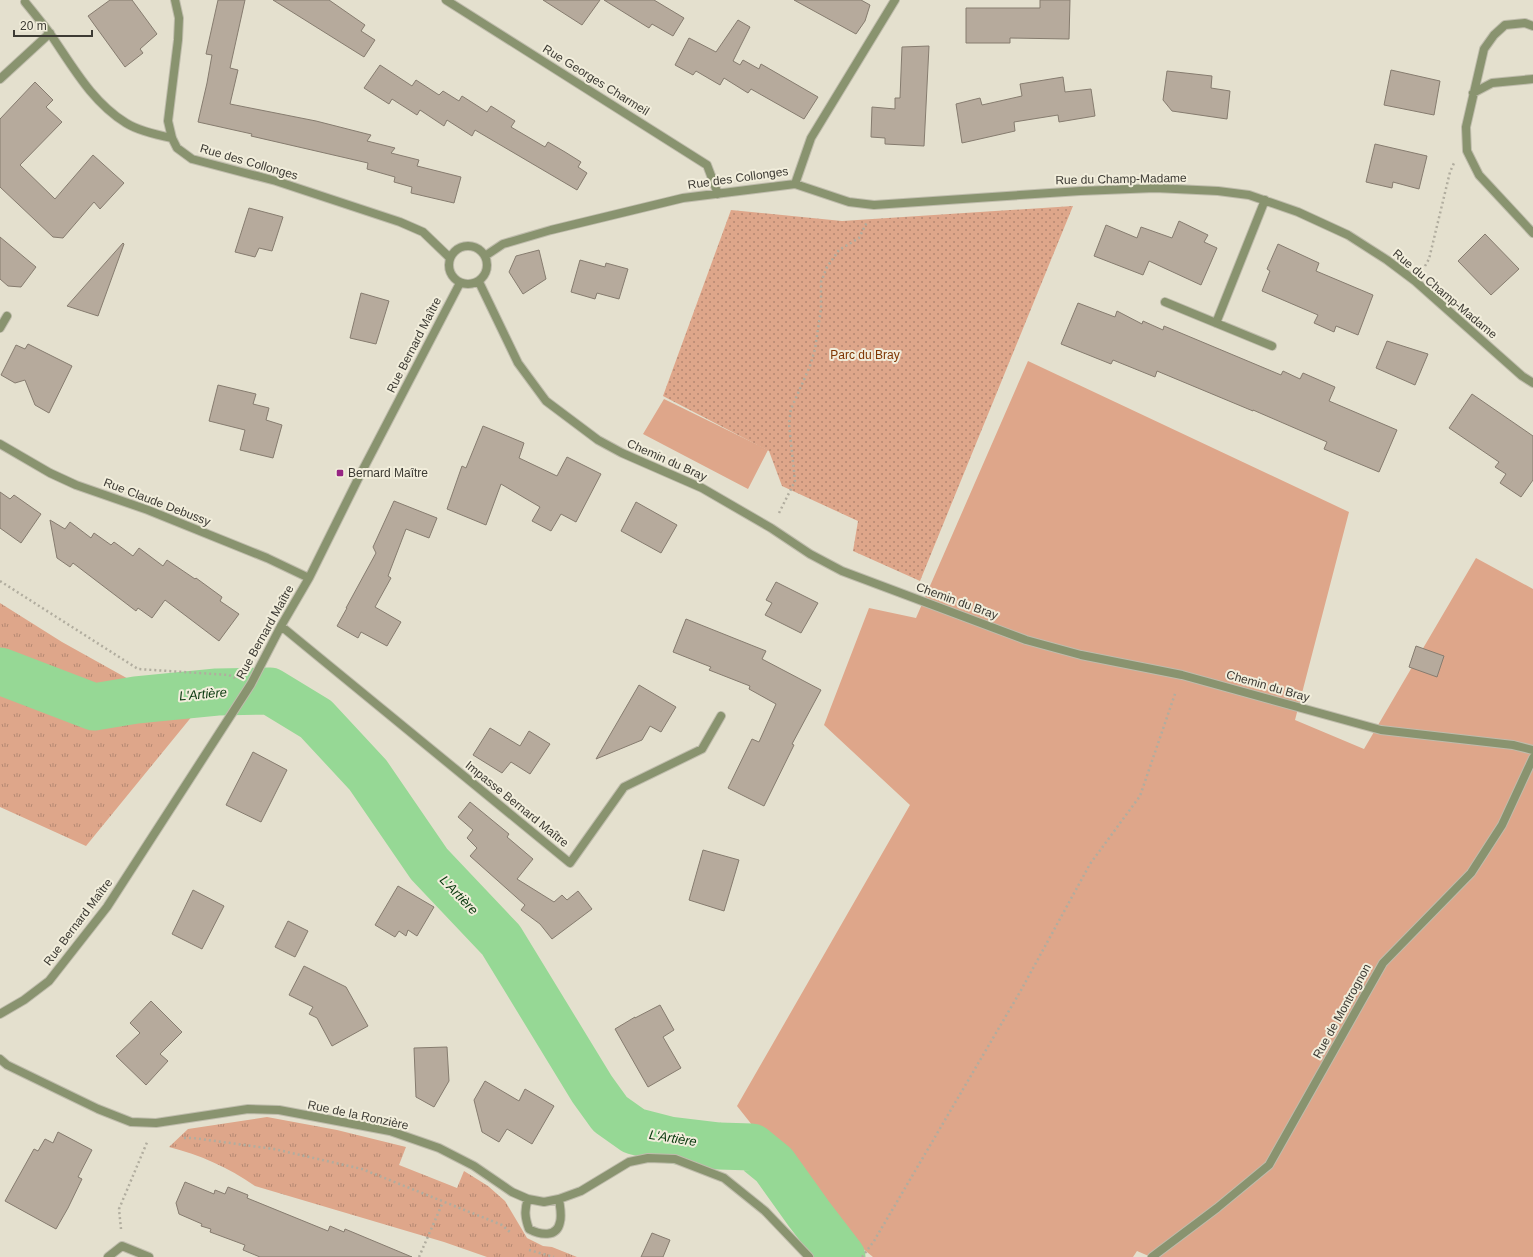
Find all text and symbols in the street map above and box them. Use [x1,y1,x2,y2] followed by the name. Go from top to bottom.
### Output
[14,12,92,38] scale bar
[20,19,47,33] text: 20 m
[540,42,652,118] street label: Rue Georges Charmeil
[198,141,300,183] street label: Rue des Collonges
[687,164,789,192] street label: Rue des Collonges
[1055,171,1187,187] street label: Rue du Champ-Madame
[1390,246,1500,342] street label: Rue du Champ-Madame
[384,295,444,395] street label: Rue Bernard Maître
[830,348,900,362] park label: Parc du Bray
[625,436,709,484] street label: Chemin du Bray
[348,466,428,480] place label: Bernard Maître
[335,468,345,478] marker: Bernard Maître
[102,475,212,529] street label: Rue Claude Debussy
[914,580,1000,622] street label: Chemin du Bray
[233,582,297,681] street label: Rue Bernard Maître
[1225,667,1311,705] street label: Chemin du Bray
[178,684,228,704] water label: L'Artière
[463,758,572,850] street label: Impasse Bernard Maître
[437,873,481,917] water label: L'Artière
[41,875,115,968] street label: Rue Bernard Maître
[1310,961,1374,1061] street label: Rue de Montrognon
[306,1097,410,1133] street label: Rue de la Ronzière
[648,1127,698,1149] water label: L'Artière

